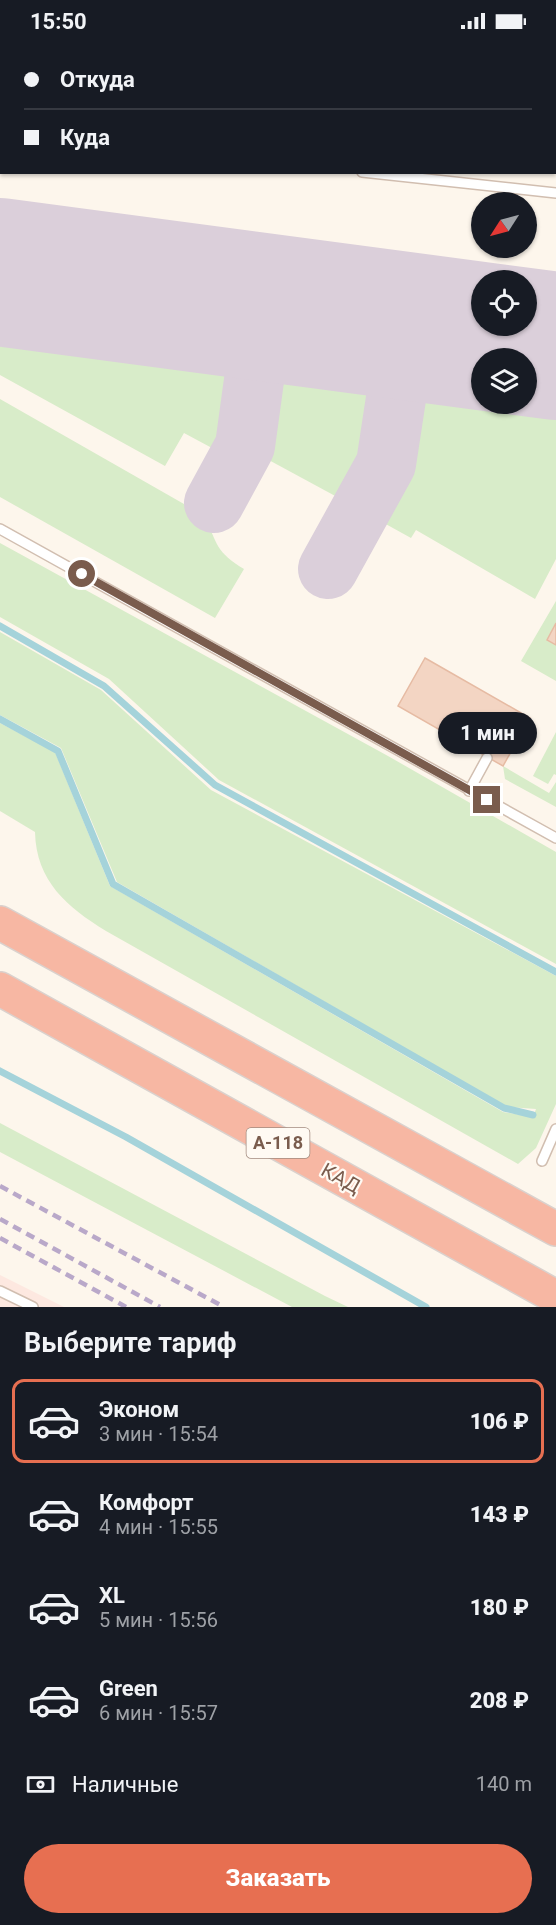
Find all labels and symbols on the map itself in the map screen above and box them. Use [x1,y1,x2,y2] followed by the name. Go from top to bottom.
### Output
[471,192,537,258] north arrow
[68,560,95,587] route start
[438,713,536,755] callout: 1 мин
[473,786,500,813] route end
[246,1128,310,1158] road number: А-118
[317,1158,365,1198] street label: КАД

